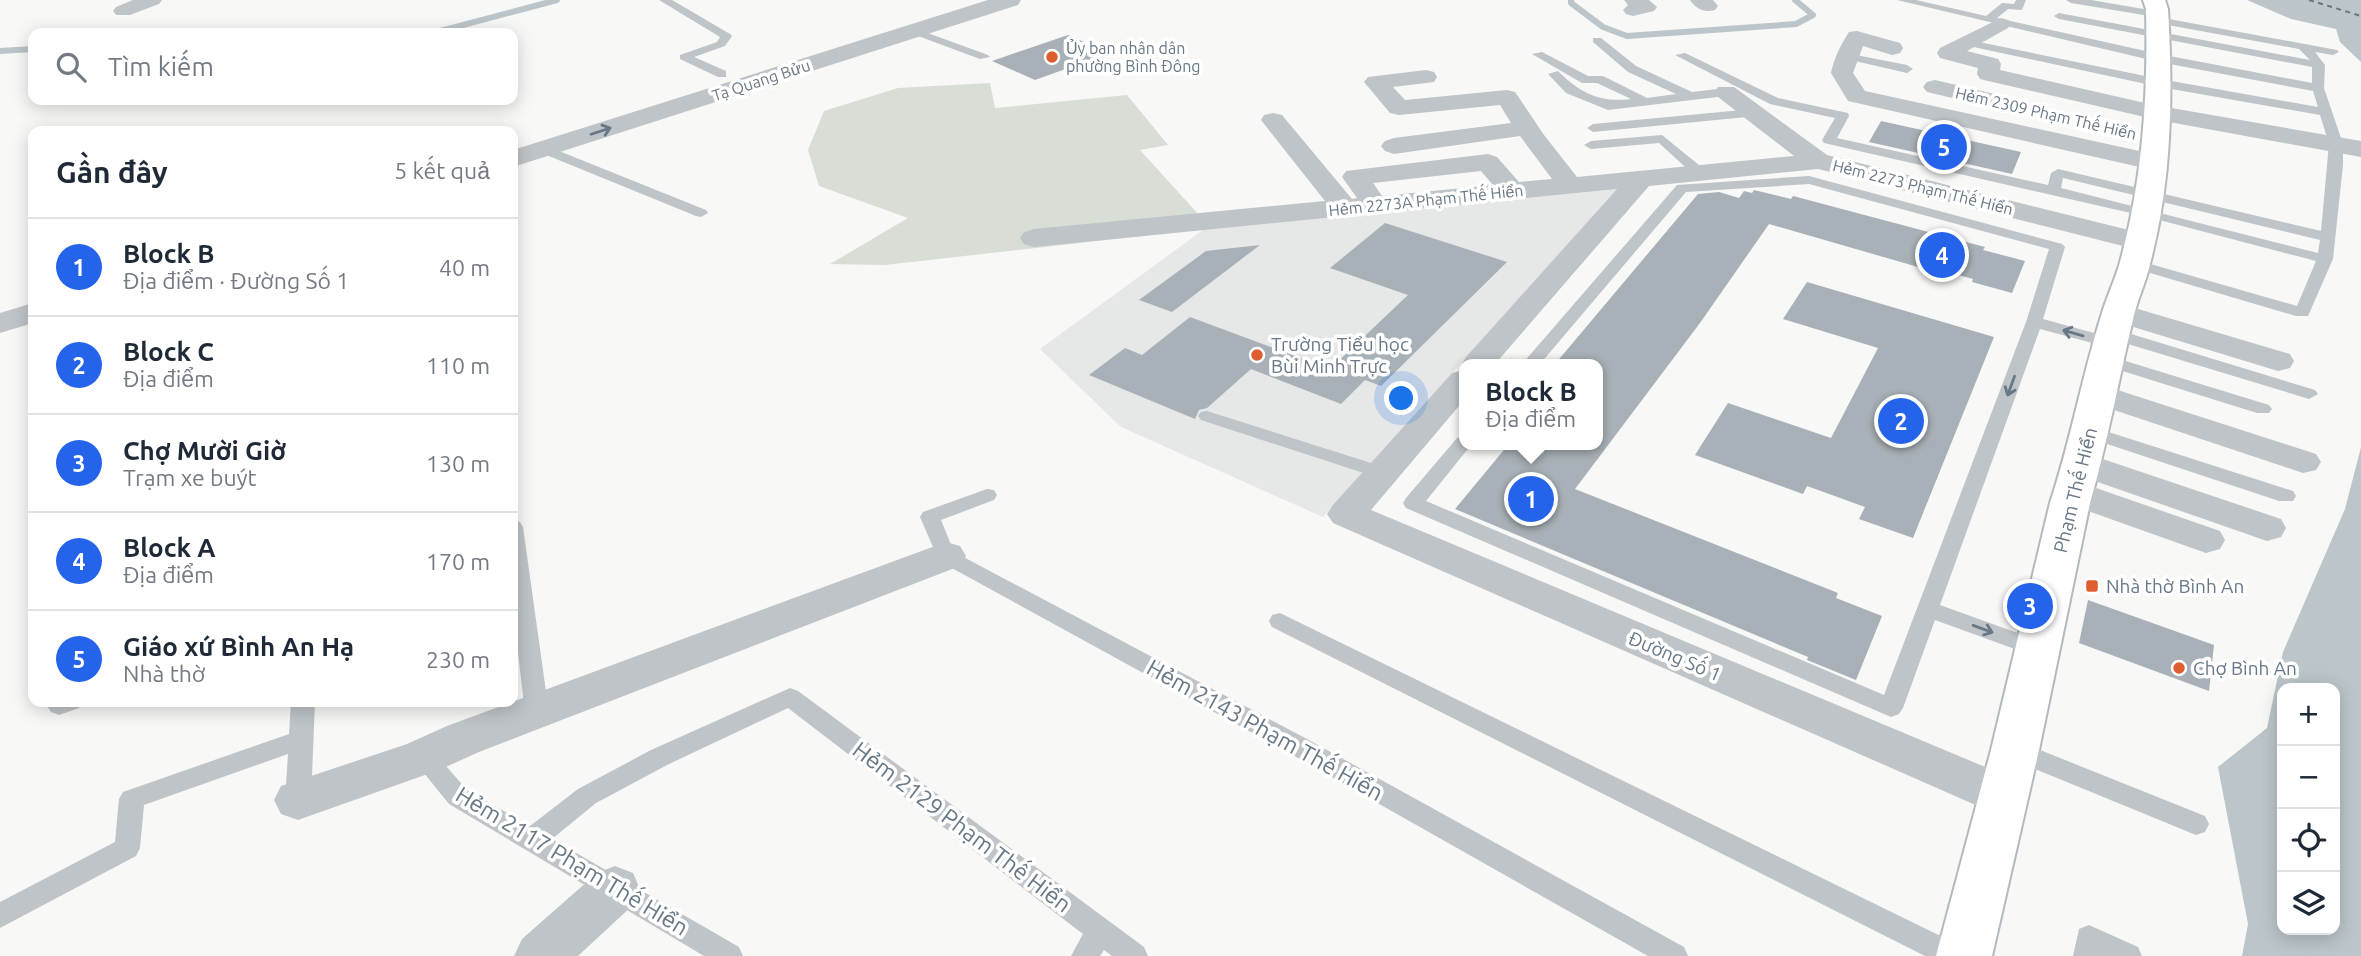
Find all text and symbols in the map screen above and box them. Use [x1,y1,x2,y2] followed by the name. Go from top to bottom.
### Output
[28,28,518,105] search box
[1066,39,1201,75] place label: Ủy ban nhân dân phường Bình Đông
[52,48,90,86] icon: search
[1044,49,1060,65] marker: Ủy ban nhân dân phường Bình Đông
[108,52,214,81] text: Tìm kiếm
[710,56,812,104] street label: Tạ Quang Bửu
[1954,81,2139,143] street label: Hẻm 2309 Phạm Thế Hiển
[1921,121,1967,173] pin: 5
[590,123,612,136] one-way arrow
[1831,153,2016,218] street label: Hẻm 2273 Phạm Thế Hiển
[56,155,168,189] text: Gần đây
[394,158,490,183] text: 5 kết quả
[1327,178,1524,219] street label: Hẻm 2273A Phạm Thế Hiển
[1919,229,1965,281] pin: 4
[123,239,215,268] text: Block B
[73,255,85,280] text: 1
[439,255,490,280] text: 40 m
[123,268,349,293] text: Địa điểm · Đường Số 1
[2062,325,2084,338] one-way arrow
[1271,333,1409,377] place label: Trường Tiểu học Bùi Minh Trực
[123,337,214,366] text: Block C
[1249,347,1265,363] marker: Trường Tiểu học Bùi Minh Trực
[73,353,85,378] text: 2
[426,353,490,378] text: 110 m
[1459,359,1603,450] popup
[123,366,214,391] text: Địa điểm
[2004,375,2016,397] one-way arrow
[1485,377,1577,406] text: Block B
[1384,381,1418,415] your location
[1878,395,1924,447] pin: 2
[1485,406,1576,431] text: Địa điểm
[2047,425,2101,555] street label: Phạm Thế Hiển
[123,436,286,465] text: Chợ Mười Giờ
[73,451,85,476] text: 3
[426,451,490,476] text: 130 m
[123,465,257,490] text: Trạm xe buýt
[1508,473,1554,525] pin: 1
[123,533,216,562] text: Block A
[73,549,85,574] text: 4
[426,549,490,574] text: 170 m
[123,562,214,587] text: Địa điểm
[2106,575,2244,597] place label: Nhà thờ Bình An
[2084,578,2100,594] marker: Nhà thờ Bình An
[2007,580,2053,632] pin: 3
[1971,624,1993,636] one-way arrow
[1625,625,1725,685] street label: Đường Số 1
[123,632,354,661] text: Giáo xứ Bình An Hạ
[73,647,85,672] text: 5
[426,647,490,672] text: 230 m
[1143,652,1389,805] street label: Hẻm 2143 Phạm Thế Hiển
[2193,657,2297,679] place label: Chợ Bình An
[2171,660,2187,676] marker: Chợ Bình An
[123,661,205,686] text: Nhà thờ
[2277,683,2340,935] map controls
[2277,683,2340,746] button: +
[848,734,1078,917] street label: Hẻm 2129 Phạm Thế Hiển
[2277,746,2340,809] button: −
[452,779,694,940] street label: Hẻm 2117 Phạm Thế Hiển
[2277,809,2340,872] button: locate
[2277,872,2340,935] button: layers

